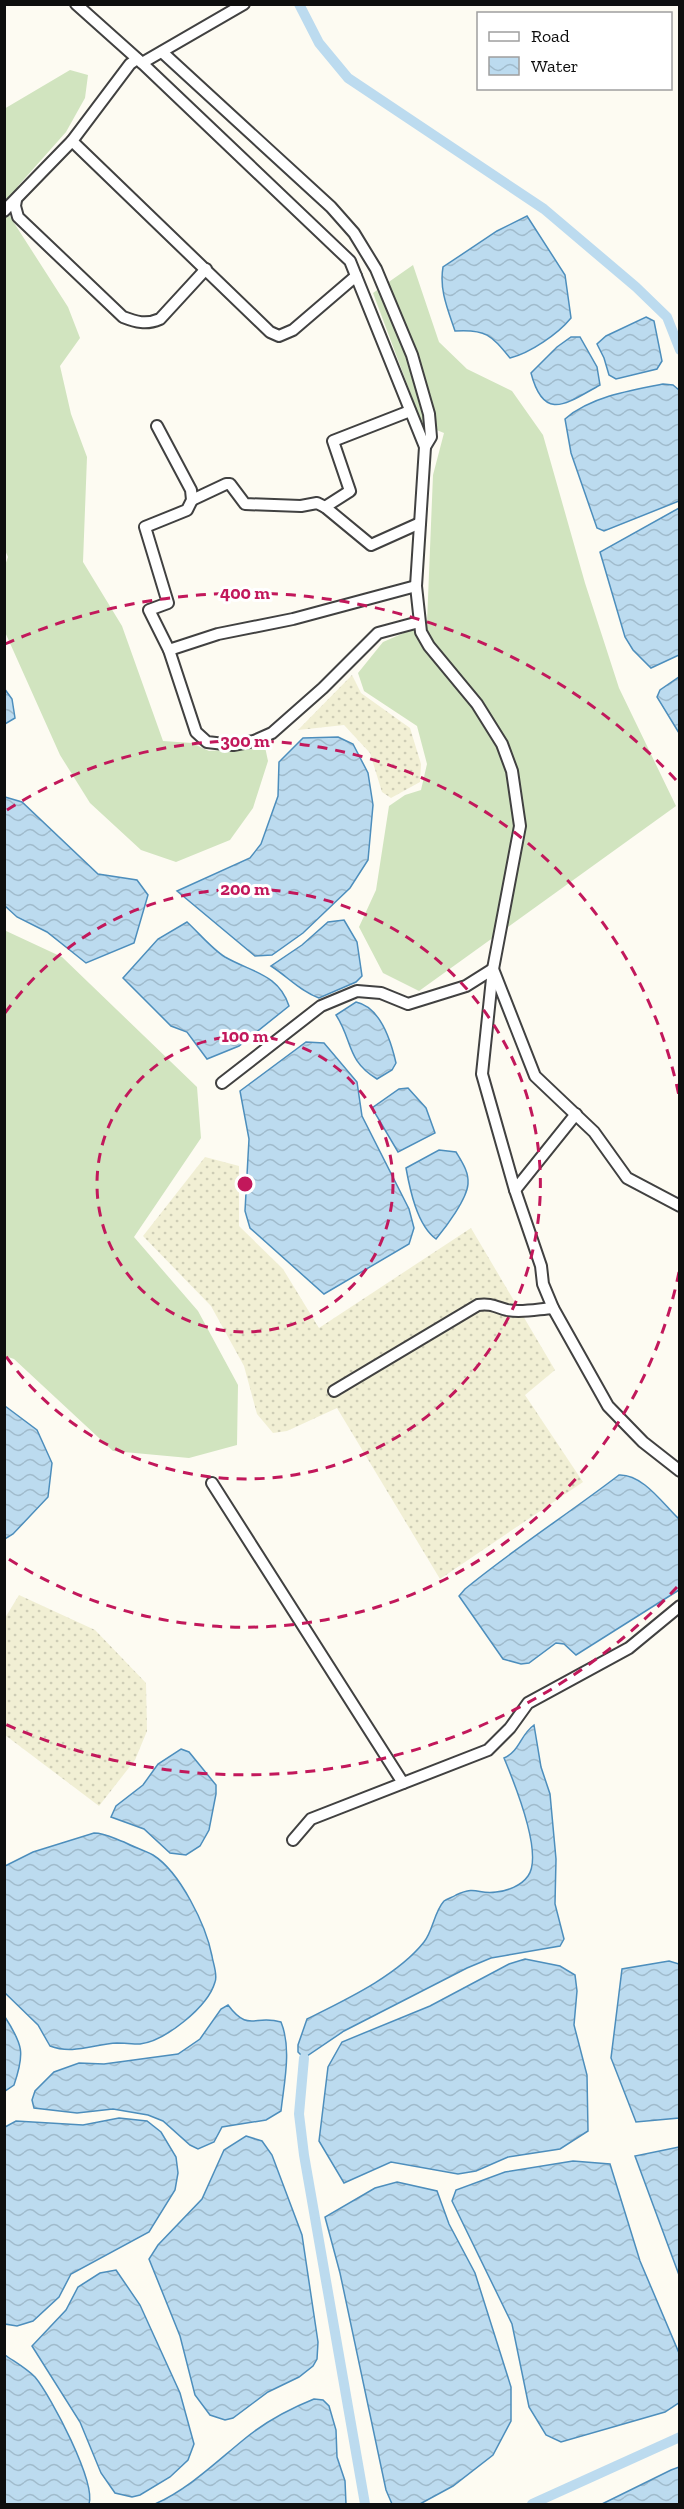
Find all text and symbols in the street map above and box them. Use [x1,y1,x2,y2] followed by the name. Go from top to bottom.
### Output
[477,12,672,90] legend
[531,25,570,47] text: Road
[531,55,578,77] text: Water
[220,582,270,604] text: 400 m
[220,730,270,752] text: 300 m
[220,878,270,900] text: 200 m
[221,1025,269,1047] text: 100 m
[235,1174,255,1194] centre of rings

